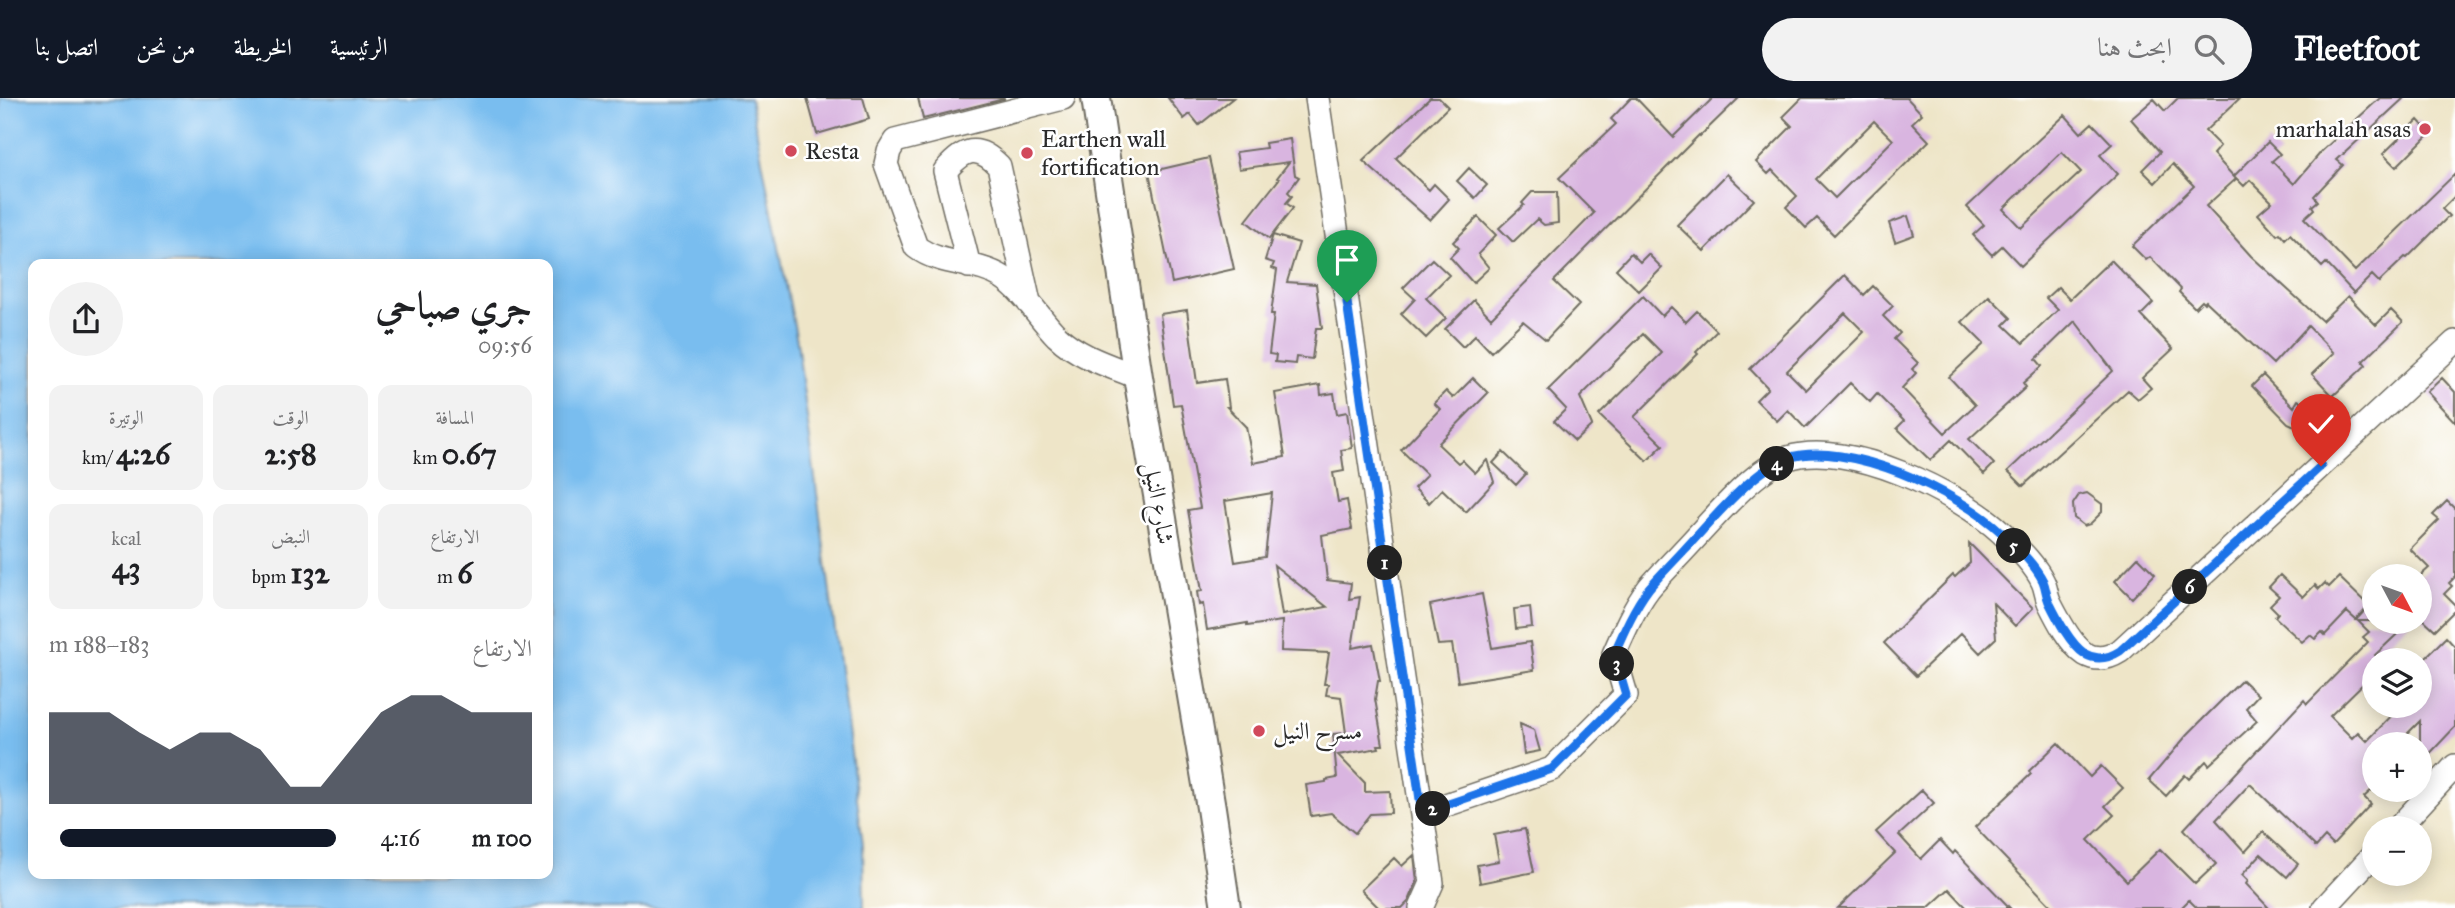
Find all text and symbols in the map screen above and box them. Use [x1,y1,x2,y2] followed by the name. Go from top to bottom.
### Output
[1762,18,2252,81] search box
[2294,29,2420,69] text: Fleetfoot
[2190,30,2228,68] icon: search
[2097,31,2172,63] text: ابحث هنا
[35,32,98,62] text: اتصل بنا
[136,32,196,62] text: من نحن
[234,32,292,62] text: الخريطة
[330,32,388,62] text: الرئيسية
[2276,114,2411,144] place label: marhalah asas
[2417,121,2433,137] marker: marhalah asas
[1041,124,1167,182] place label: Earthen wall fortification
[805,136,860,166] place label: Resta
[783,143,799,159] marker: Resta
[1019,145,1035,161] marker: Earthen wall fortification
[1317,230,1377,302] pin
[1328,241,1366,279] icon: arrive
[49,282,123,356] button: share
[375,282,532,328] text: جري صباحي
[478,331,532,359] text: 09:56
[2291,394,2351,466] pin
[2302,405,2340,443] icon: check
[109,406,144,429] text: الوتيرة
[272,406,309,429] text: الوقت
[435,406,474,429] text: المسافة
[116,436,170,472] text: 4:26
[264,436,317,472] text: 2:58
[442,436,497,472] text: 0.67
[82,446,116,469] text: /km
[413,446,442,469] text: km
[1760,446,1795,482] pin: 4
[1771,452,1782,475] text: 4
[1132,459,1181,548] street label: شارع النيل
[271,525,310,548] text: النبض
[430,525,479,548] text: الارتفاع
[111,527,141,550] text: kcal
[1996,528,2032,564] pin: 5
[2009,534,2018,557] text: 5
[1368,546,1402,580] pin: 1
[112,550,141,586] text: 43
[1381,551,1388,574] text: 1
[291,555,329,591] text: 132
[457,555,473,591] text: 6
[2362,564,2432,634] north arrow
[2362,564,2432,886] map controls
[252,565,291,588] text: bpm
[437,565,457,588] text: m
[2172,570,2208,604] pin: 6
[2185,575,2194,598] text: 6
[49,630,149,658] text: 183–188 m
[472,634,532,662] text: الارتفاع
[1600,646,1634,682] pin: 3
[2362,648,2432,718] button: layers
[1613,652,1620,675] text: 3
[1273,716,1362,752] place label: مسرح النيل
[1251,723,1267,739] marker: مسرح النيل
[2362,732,2432,802] button: +
[1416,792,1450,826] pin: 2
[1428,797,1437,820] text: 2
[2362,816,2432,886] button: −
[381,824,420,852] text: 4:16
[472,824,532,852] text: 100 m

